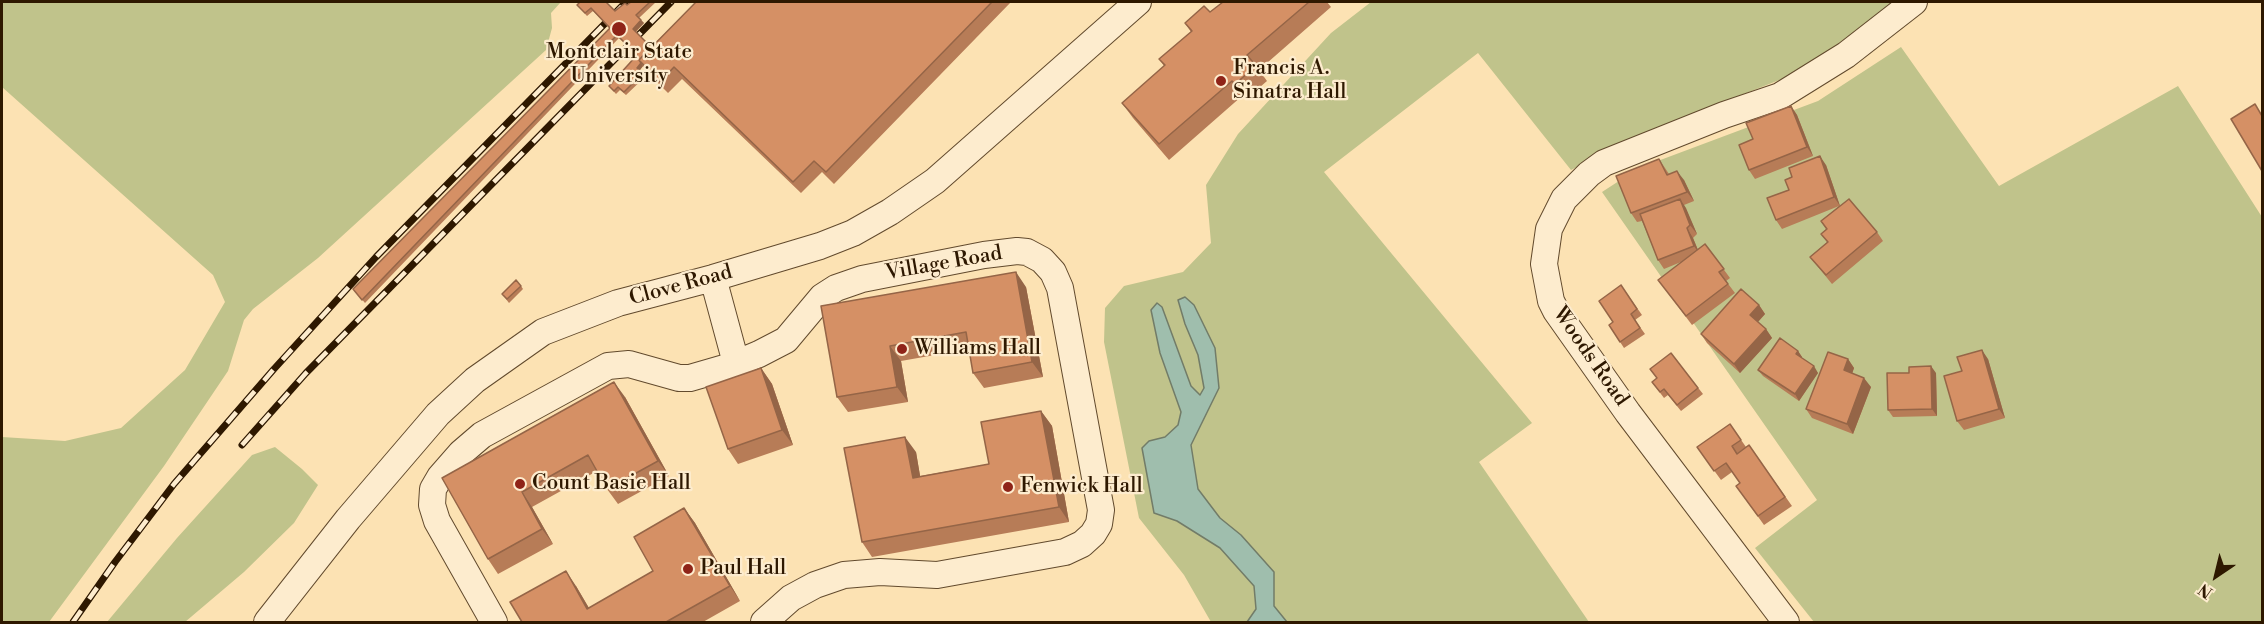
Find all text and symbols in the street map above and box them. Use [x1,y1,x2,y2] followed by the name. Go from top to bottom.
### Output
[610,20,628,38] marker: Montclair State University
[546,40,692,90] place label: Montclair State University
[1233,56,1346,106] place label: Francis A. Sinatra Hall
[1214,74,1228,88] marker: Francis A. Sinatra Hall
[884,241,1004,287] street label: Village Road
[627,260,735,312] street label: Clove Road
[1547,303,1633,411] street label: Woods Road
[914,336,1041,362] place label: Williams Hall
[895,342,909,356] marker: Williams Hall
[532,471,691,497] place label: Count Basie Hall
[1020,474,1143,500] place label: Fenwick Hall
[513,477,527,491] marker: Count Basie Hall
[1001,480,1015,494] marker: Fenwick Hall
[2186,546,2246,606] north arrow
[700,556,786,582] place label: Paul Hall
[681,562,695,576] marker: Paul Hall
[2195,579,2217,603] text: N

